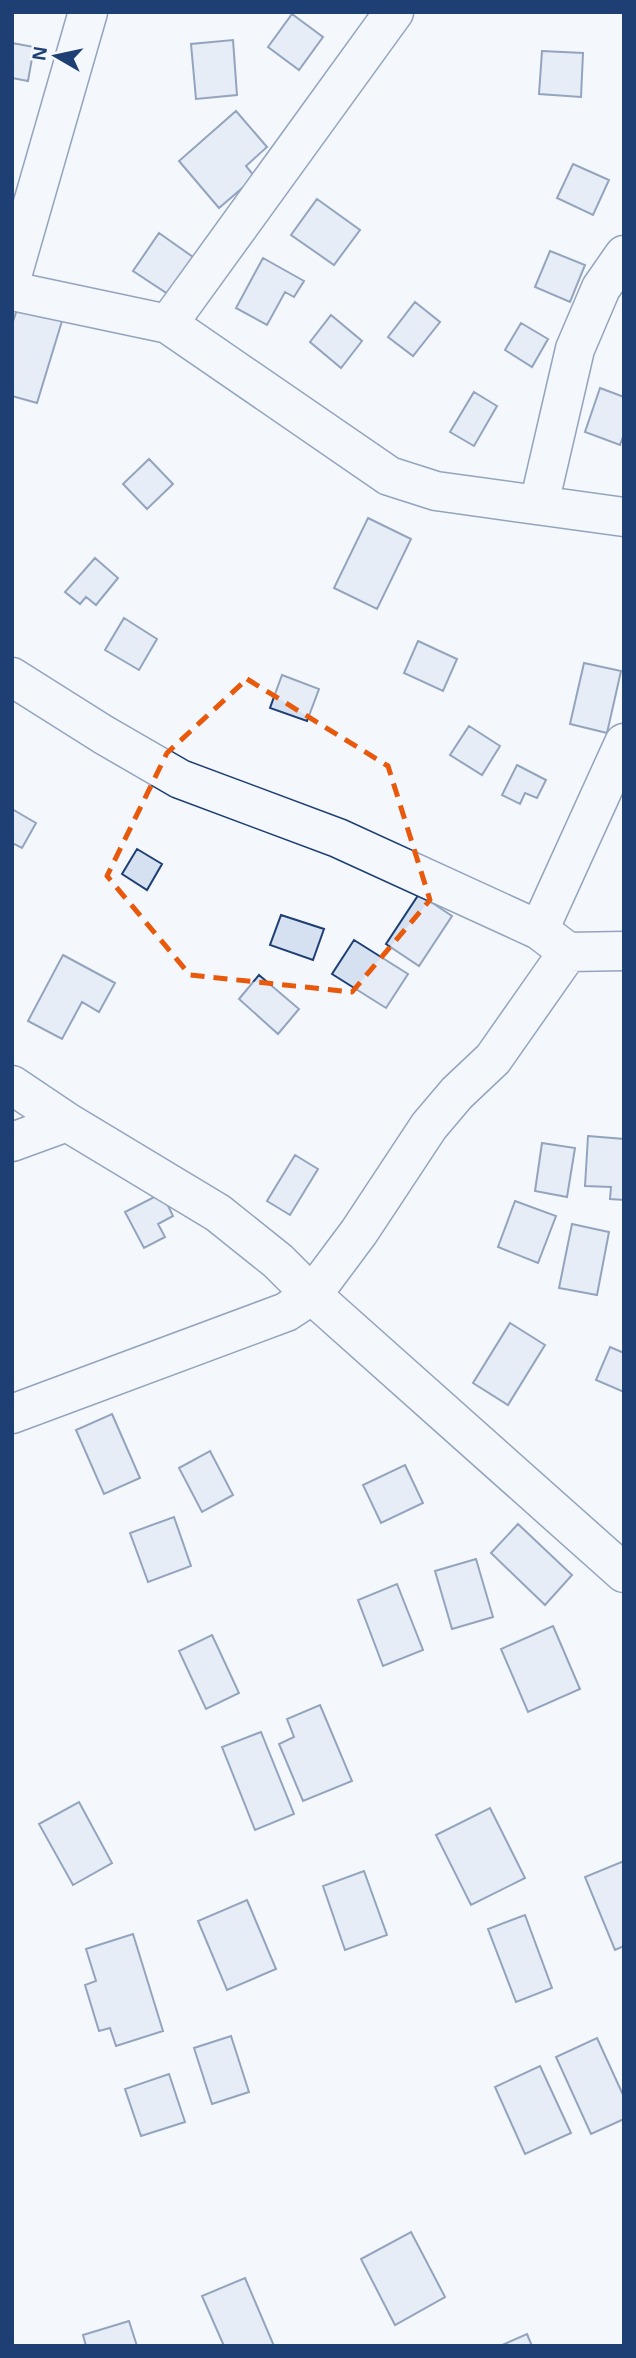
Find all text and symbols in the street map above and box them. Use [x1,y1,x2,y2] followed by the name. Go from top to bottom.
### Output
[21,21,91,91] north arrow
[28,45,51,62] text: N

